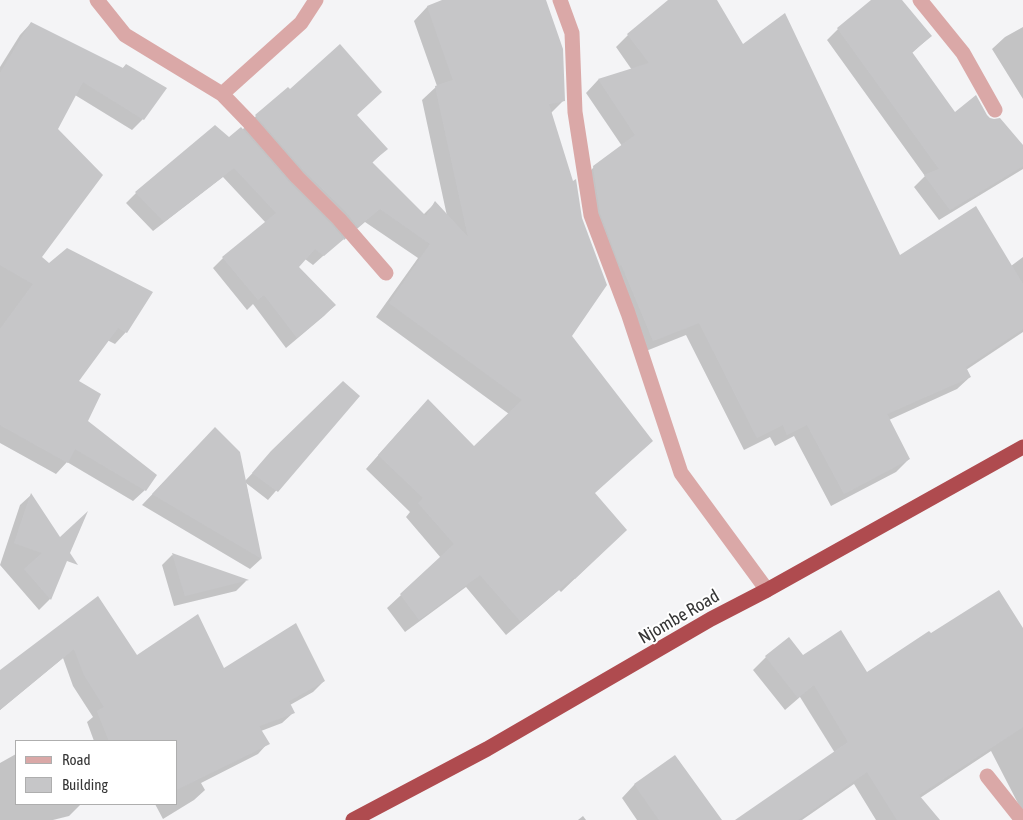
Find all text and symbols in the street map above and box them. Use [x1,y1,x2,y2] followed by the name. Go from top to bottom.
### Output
[635,585,723,649] street label: Njombe Road
[15,740,178,805] legend
[62,751,91,768] text: Road
[62,776,108,793] text: Building

